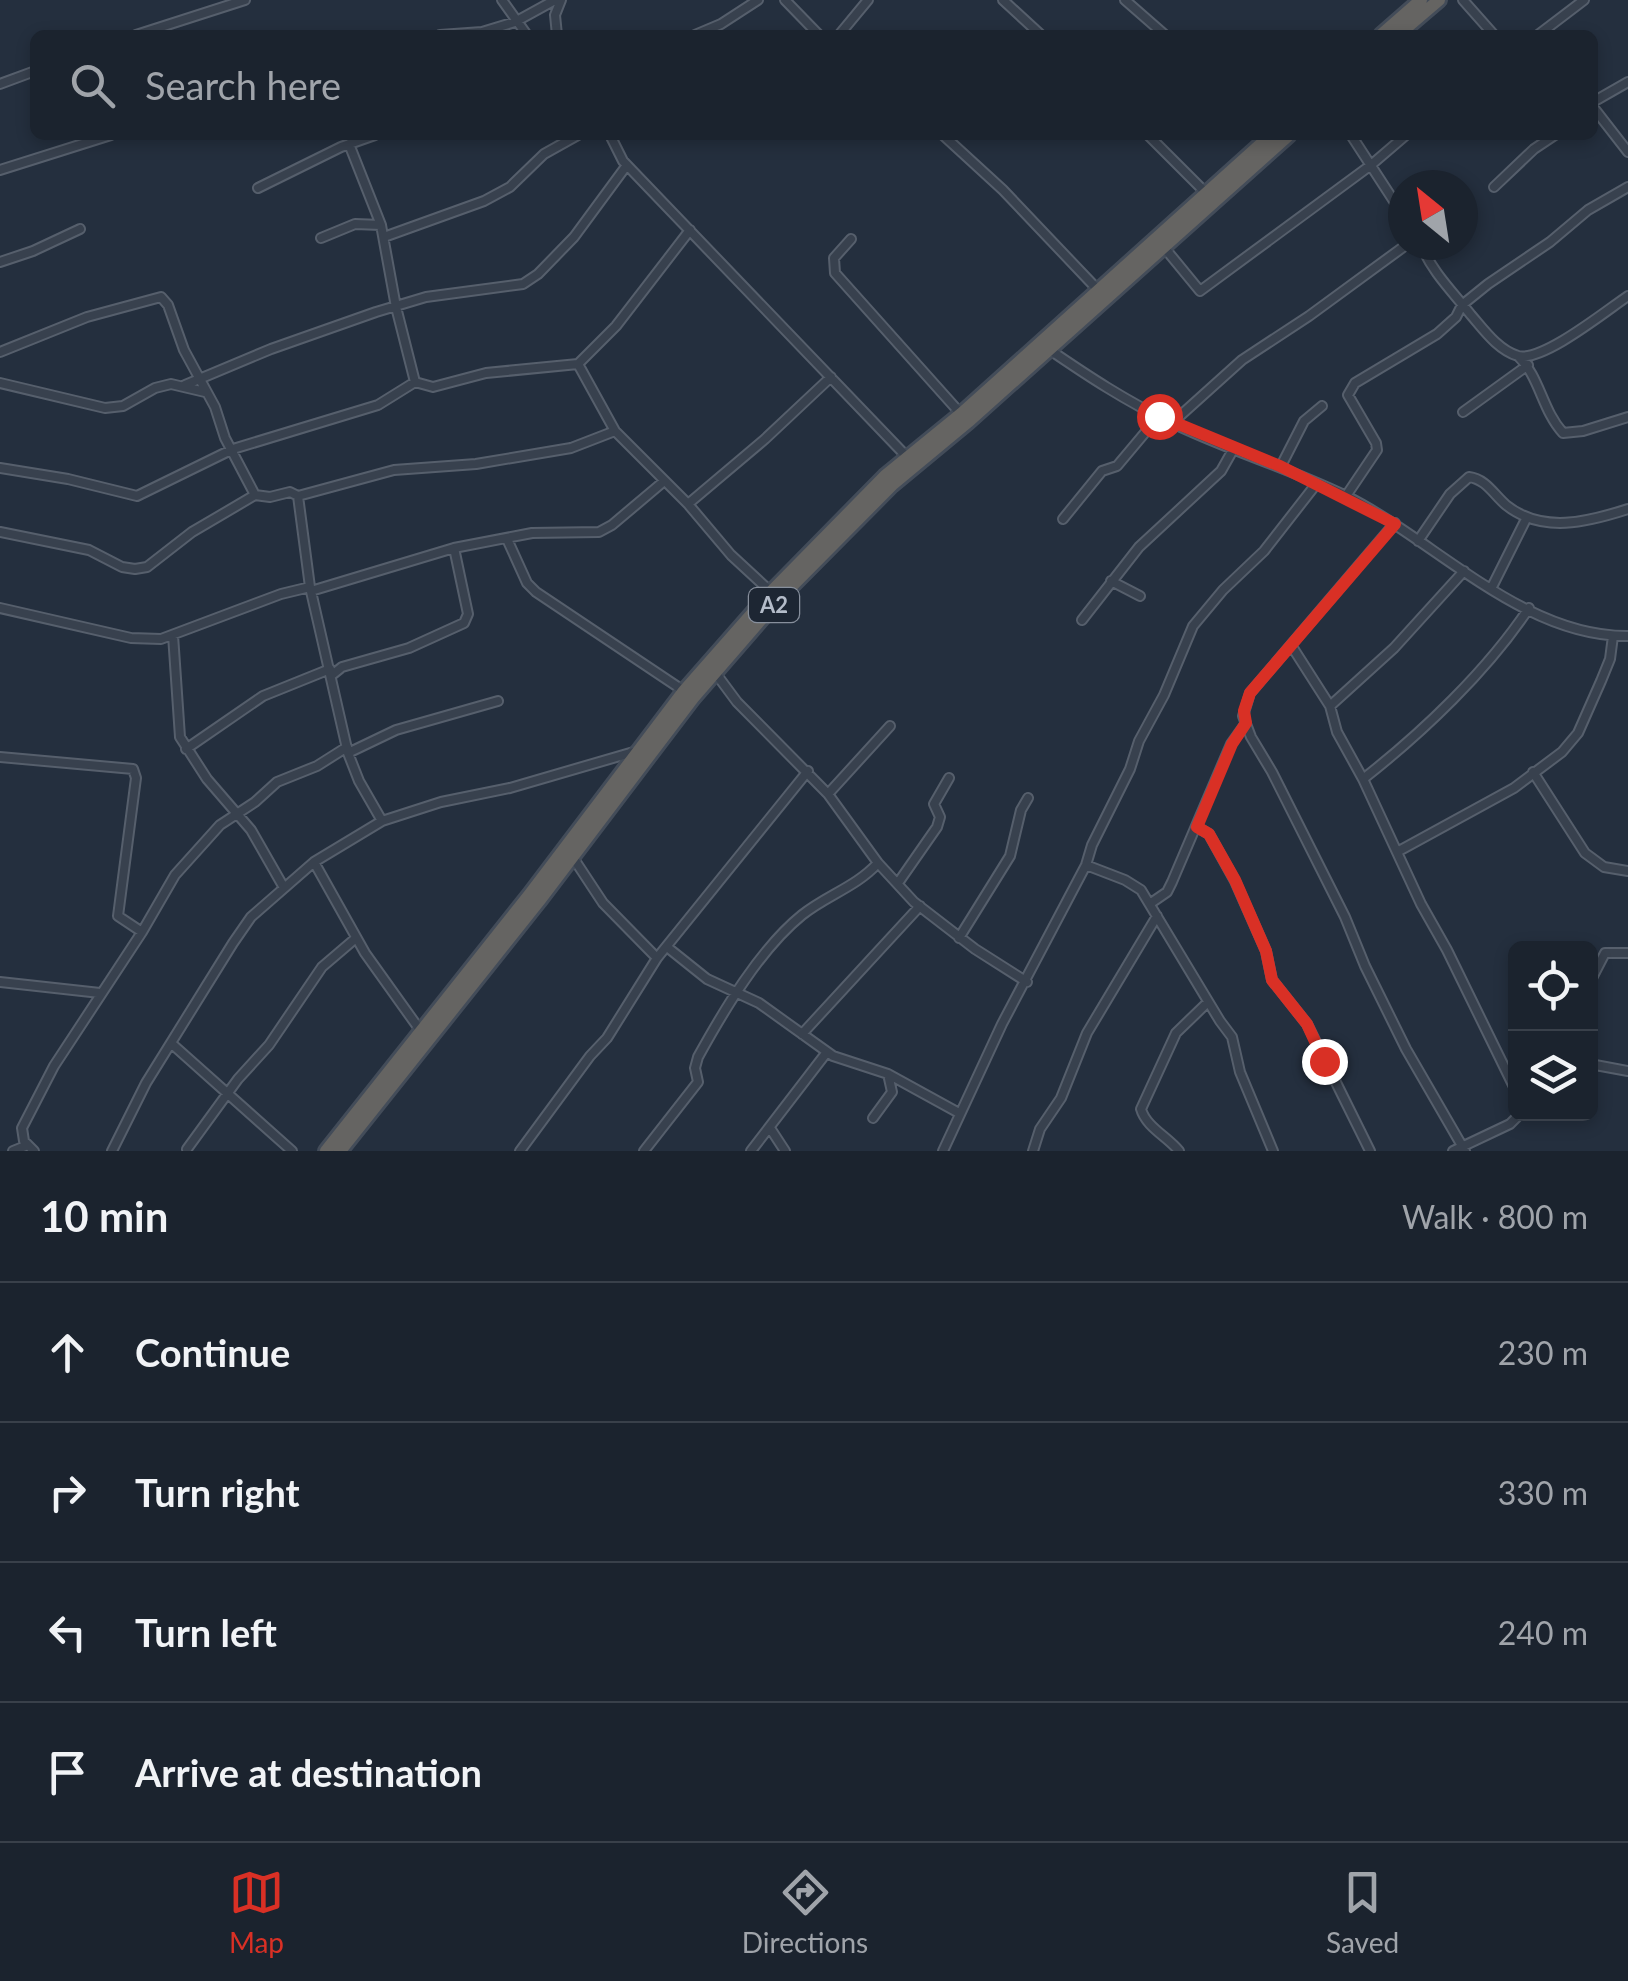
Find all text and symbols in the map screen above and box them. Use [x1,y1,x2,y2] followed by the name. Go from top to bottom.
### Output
[30,30,1598,140] search box
[65,58,120,113] icon: search
[145,62,341,108] text: Search here
[1388,170,1478,260] north arrow
[1137,394,1183,440] route start
[749,588,799,622] road number: A2
[1508,941,1598,1121] map controls
[1508,941,1598,1031] button: locate
[1508,1031,1598,1121] button: layers
[1302,1039,1348,1085] route end
[40,1191,168,1241] text: 10 min
[1402,1197,1588,1236] text: Walk · 800 m
[40,1325,95,1380] icon: ahead
[135,1329,290,1375] text: Continue
[1498,1333,1588,1372] text: 230 m
[40,1465,95,1520] icon: right
[135,1469,300,1515] text: Turn right
[1498,1473,1588,1512] text: 330 m
[40,1605,95,1660] icon: left
[135,1609,277,1655] text: Turn left
[1498,1613,1588,1652] text: 240 m
[40,1745,95,1800] icon: arrive
[135,1749,482,1795] text: Arrive at destination
[229,1865,284,1959] tab: Map
[742,1865,868,1959] tab: Directions
[1326,1865,1399,1959] tab: Saved

